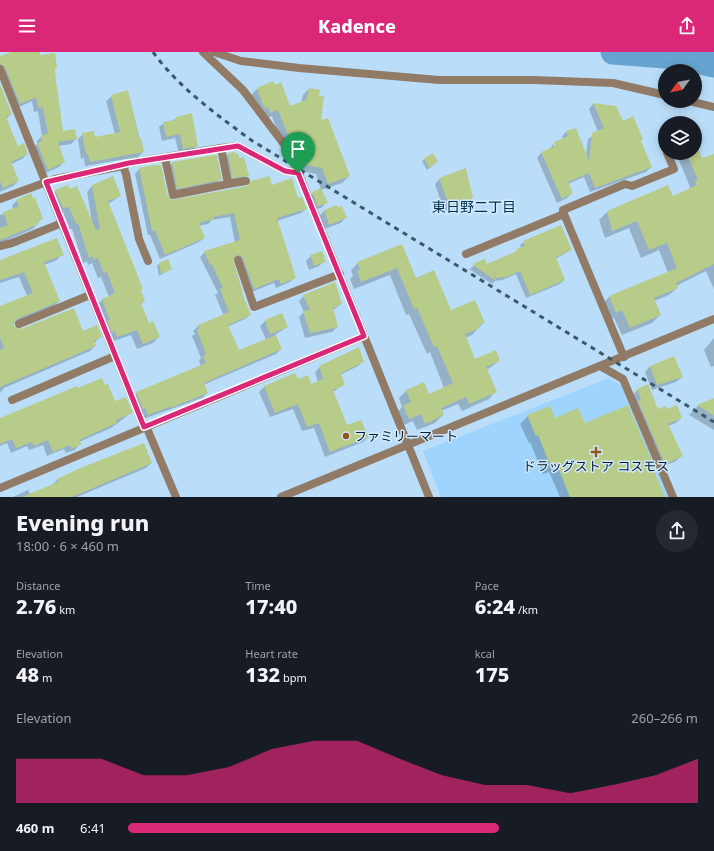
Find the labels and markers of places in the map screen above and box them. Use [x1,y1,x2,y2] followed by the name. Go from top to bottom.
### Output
[281,132,315,173] pin
[354,427,458,445] place label: ファミリーマート
[341,431,351,441] marker: ファミリーマート
[591,447,601,457] marker: ドラッグストア コスモス
[523,457,669,475] place label: ドラッグストア コスモス

